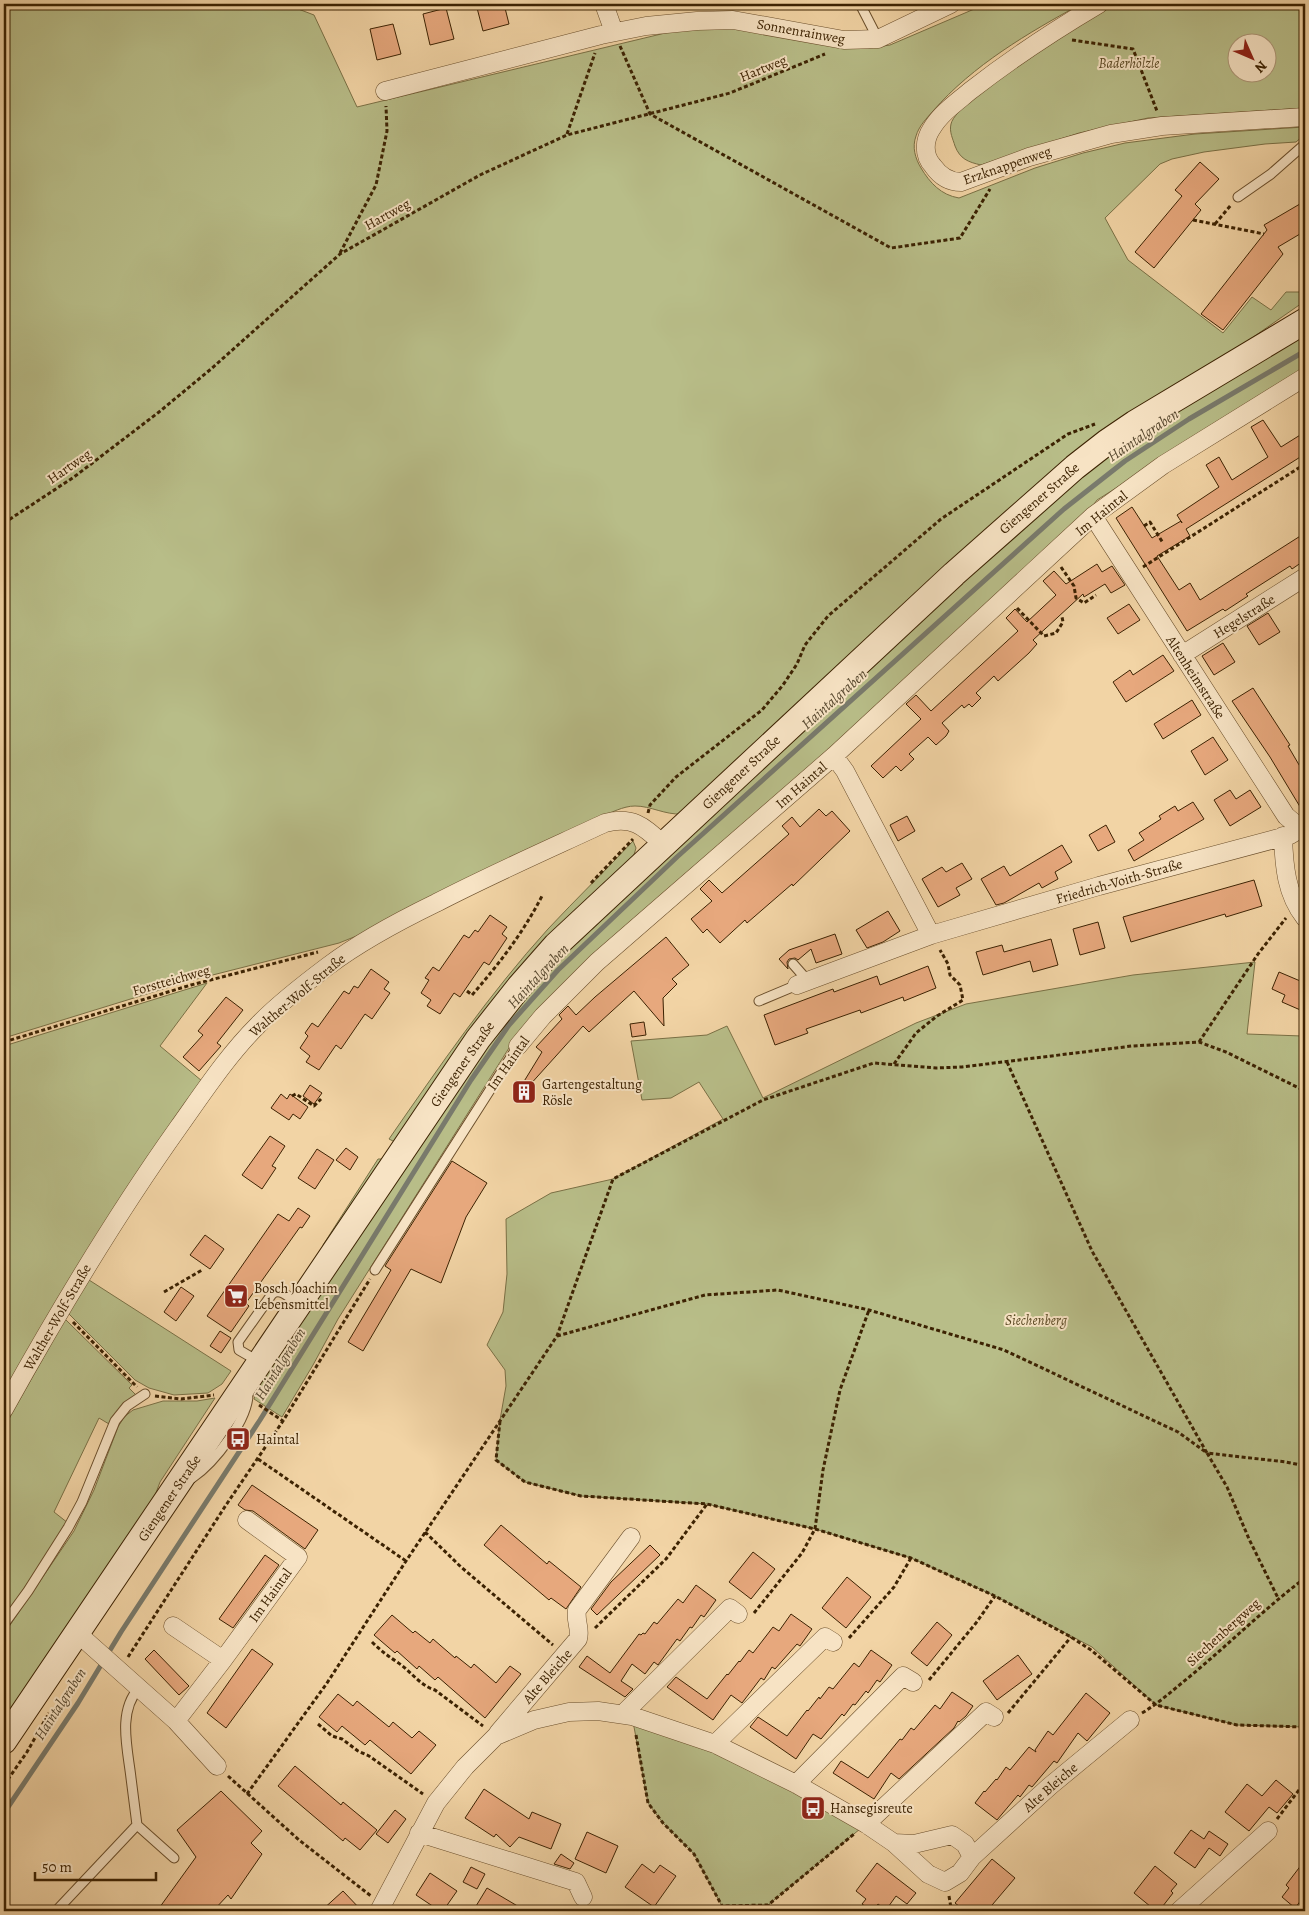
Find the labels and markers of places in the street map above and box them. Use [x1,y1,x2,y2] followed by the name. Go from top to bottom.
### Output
[542,1075,642,1110] place label: Gartengestaltung Rösle
[511,1079,537,1105] building icon: Gartengestaltung Rösle
[254,1279,338,1314] place label: Bosch Joachim Lebensmittel
[223,1283,249,1309] supermarket icon: Bosch Joachim Lebensmittel
[225,1426,251,1452] bus stop icon: Haintal
[256,1430,300,1449] place label: Haintal
[800,1795,826,1821] bus stop icon: Hansegisreute
[830,1799,913,1818] place label: Hansegisreute

